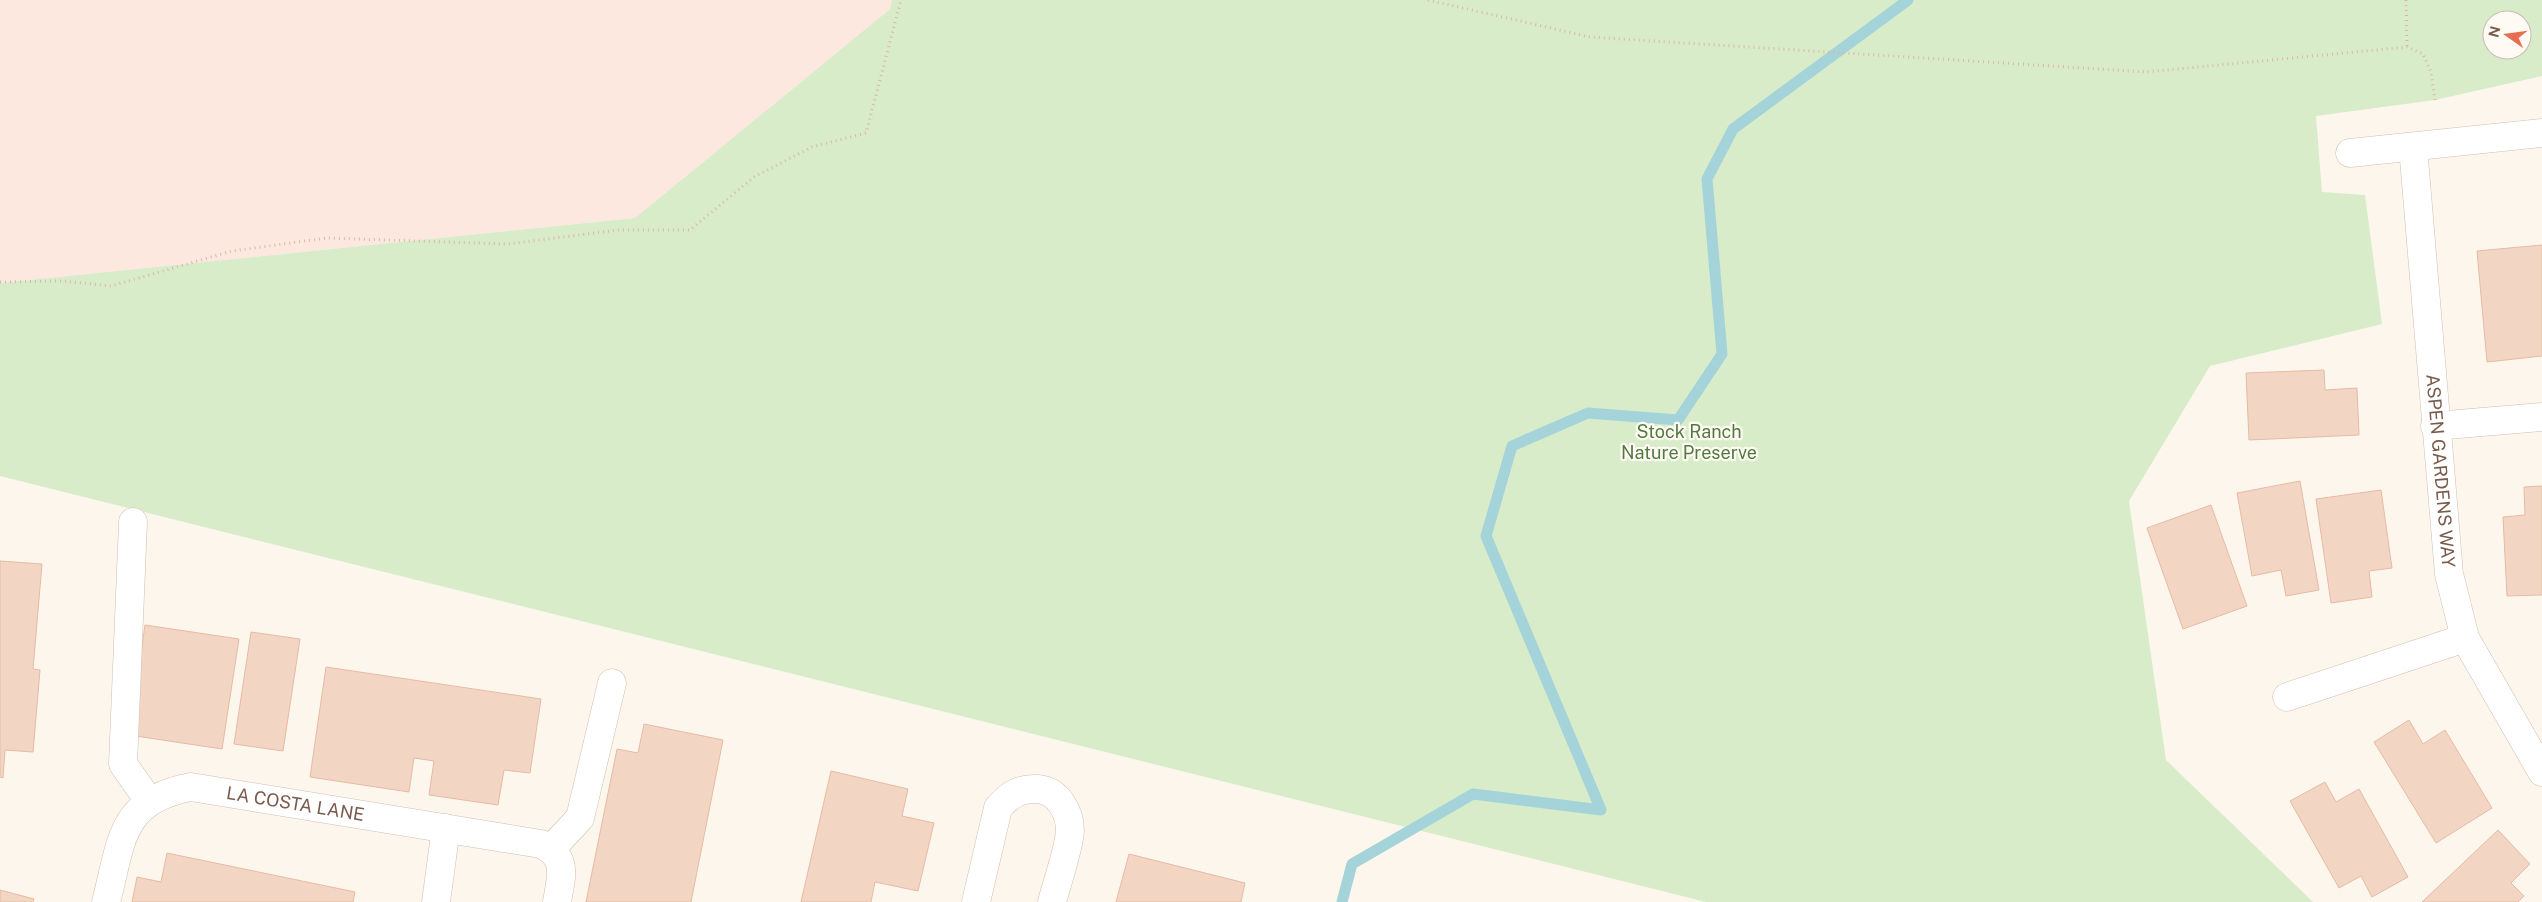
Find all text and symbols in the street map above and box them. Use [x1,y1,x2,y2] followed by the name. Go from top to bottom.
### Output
[2482,10,2532,60] north arrow
[2485,25,2503,39] text: N
[2422,373,2459,569] street label: ASPEN GARDENS WAY
[1621,421,1757,463] park label: Stock Ranch Nature Preserve
[225,782,366,825] street label: LA COSTA LANE

